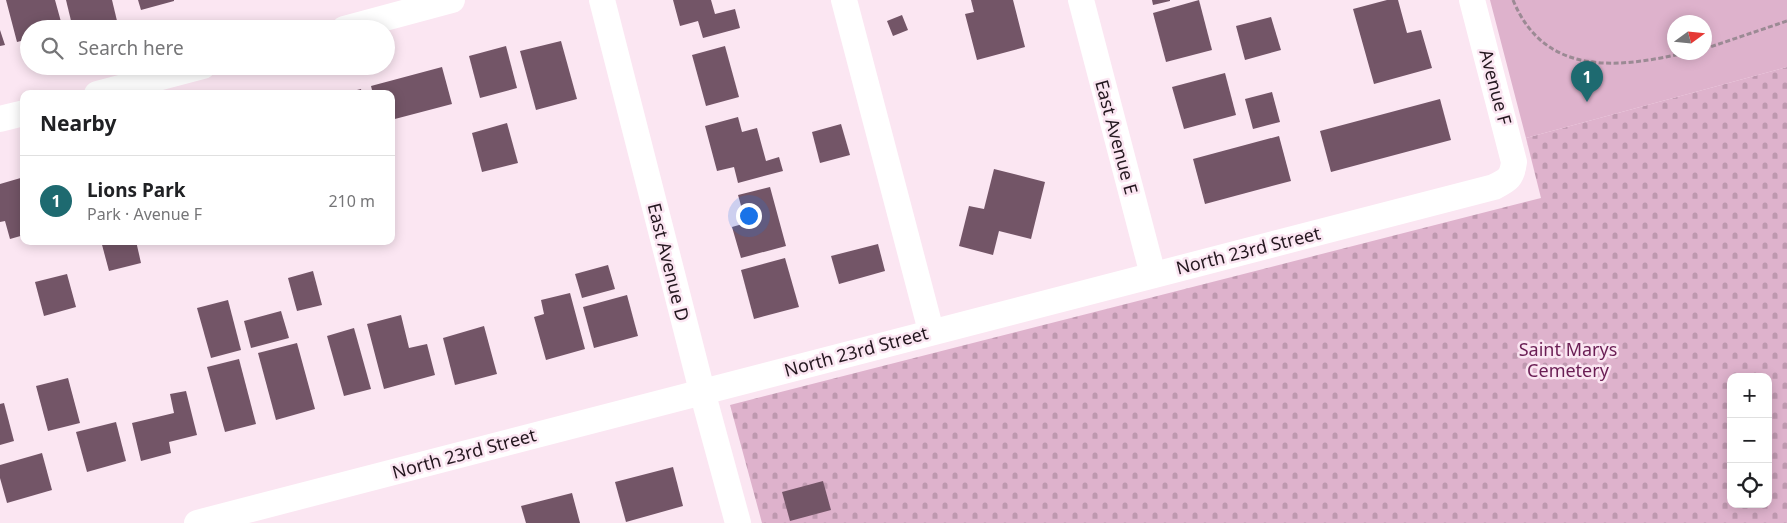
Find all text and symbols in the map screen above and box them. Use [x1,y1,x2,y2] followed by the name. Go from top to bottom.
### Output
[1667,15,1712,60] north arrow
[20,20,395,75] search box
[38,34,66,62] icon: search
[78,35,184,61] text: Search here
[1474,47,1518,127] street label: Avenue F
[1571,61,1603,102] pin: 1
[1090,77,1144,197] street label: East Avenue E
[40,109,116,137] text: Nearby
[87,177,185,203] text: Lions Park
[51,190,61,212] text: 1
[328,190,375,212] text: 210 m
[643,200,695,324] street label: East Avenue D
[87,203,202,225] text: Park · Avenue F
[736,203,762,229] your location
[1173,220,1323,280] street label: North 23rd Street
[781,320,931,382] street label: North 23rd Street
[1519,337,1617,382] park label: Saint Marys Cemetery
[1727,373,1772,508] map controls
[1727,373,1772,418] button: +
[1727,418,1772,463] button: −
[389,422,539,484] street label: North 23rd Street
[1727,463,1772,508] button: locate

